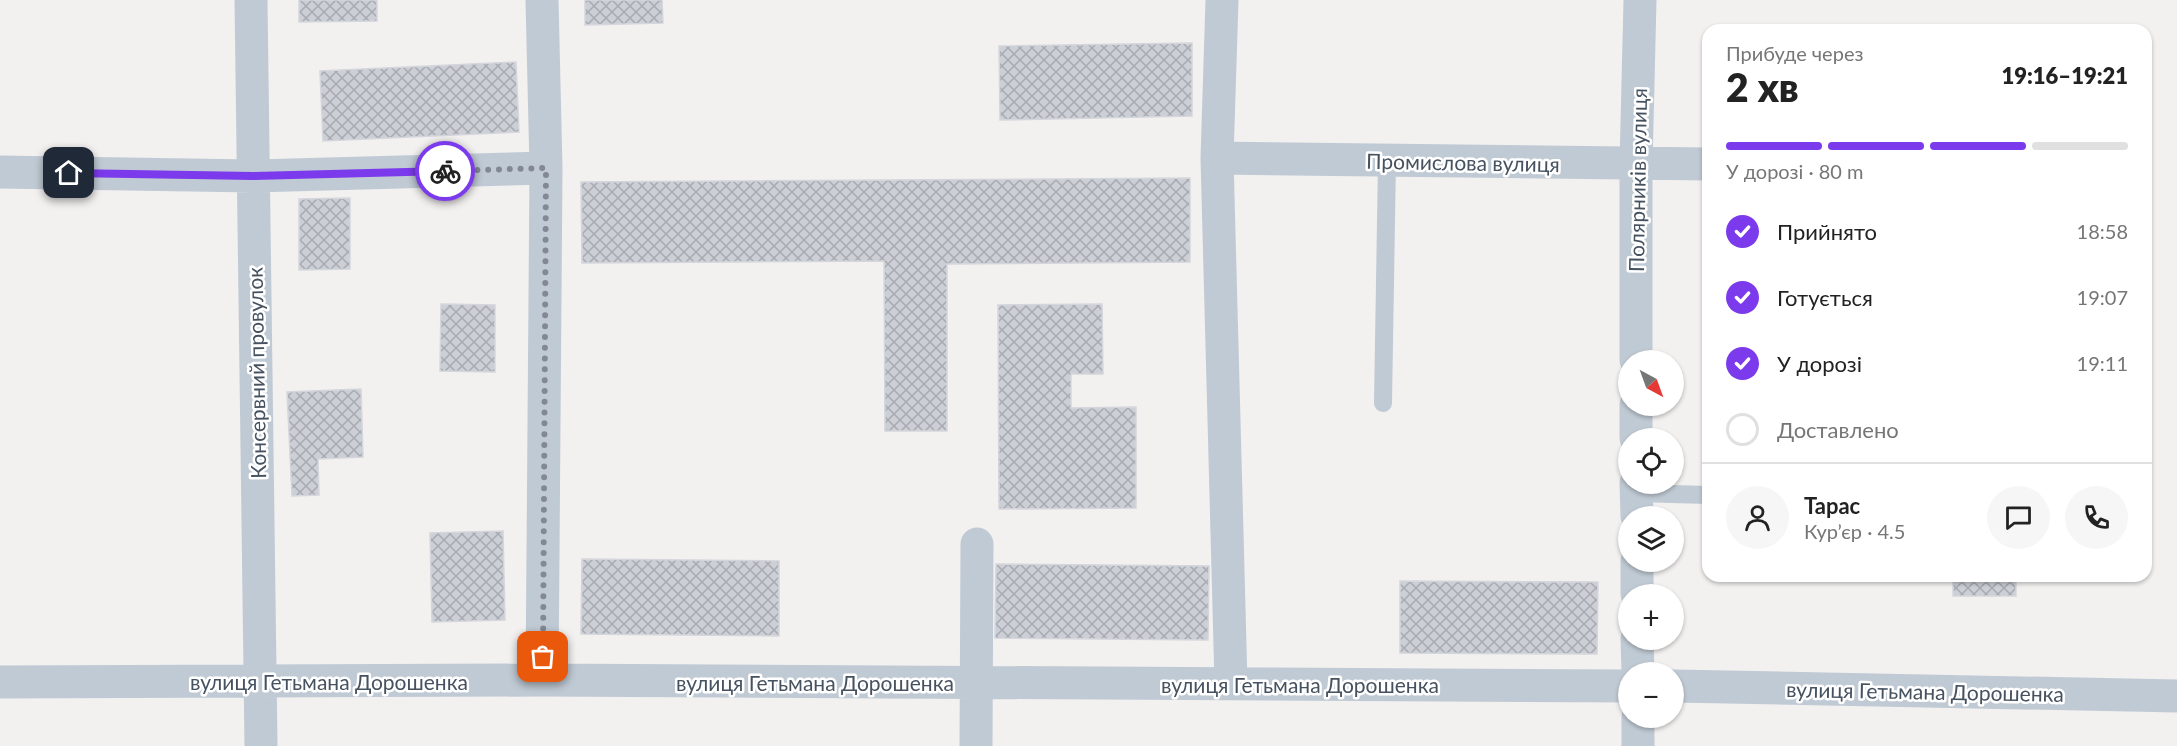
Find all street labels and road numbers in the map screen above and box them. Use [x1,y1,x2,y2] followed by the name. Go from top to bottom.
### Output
[1623,88,1651,272] street label: Полярників вулиця
[1366,148,1560,176] street label: Промислова вулиця
[242,267,270,479] street label: Консервний провулок
[190,669,468,694] street label: вулиця Гетьмана Дорошенка
[676,670,954,695] street label: вулиця Гетьмана Дорошенка
[1161,672,1439,697] street label: вулиця Гетьмана Дорошенка
[1786,676,2064,706] street label: вулиця Гетьмана Дорошенка

